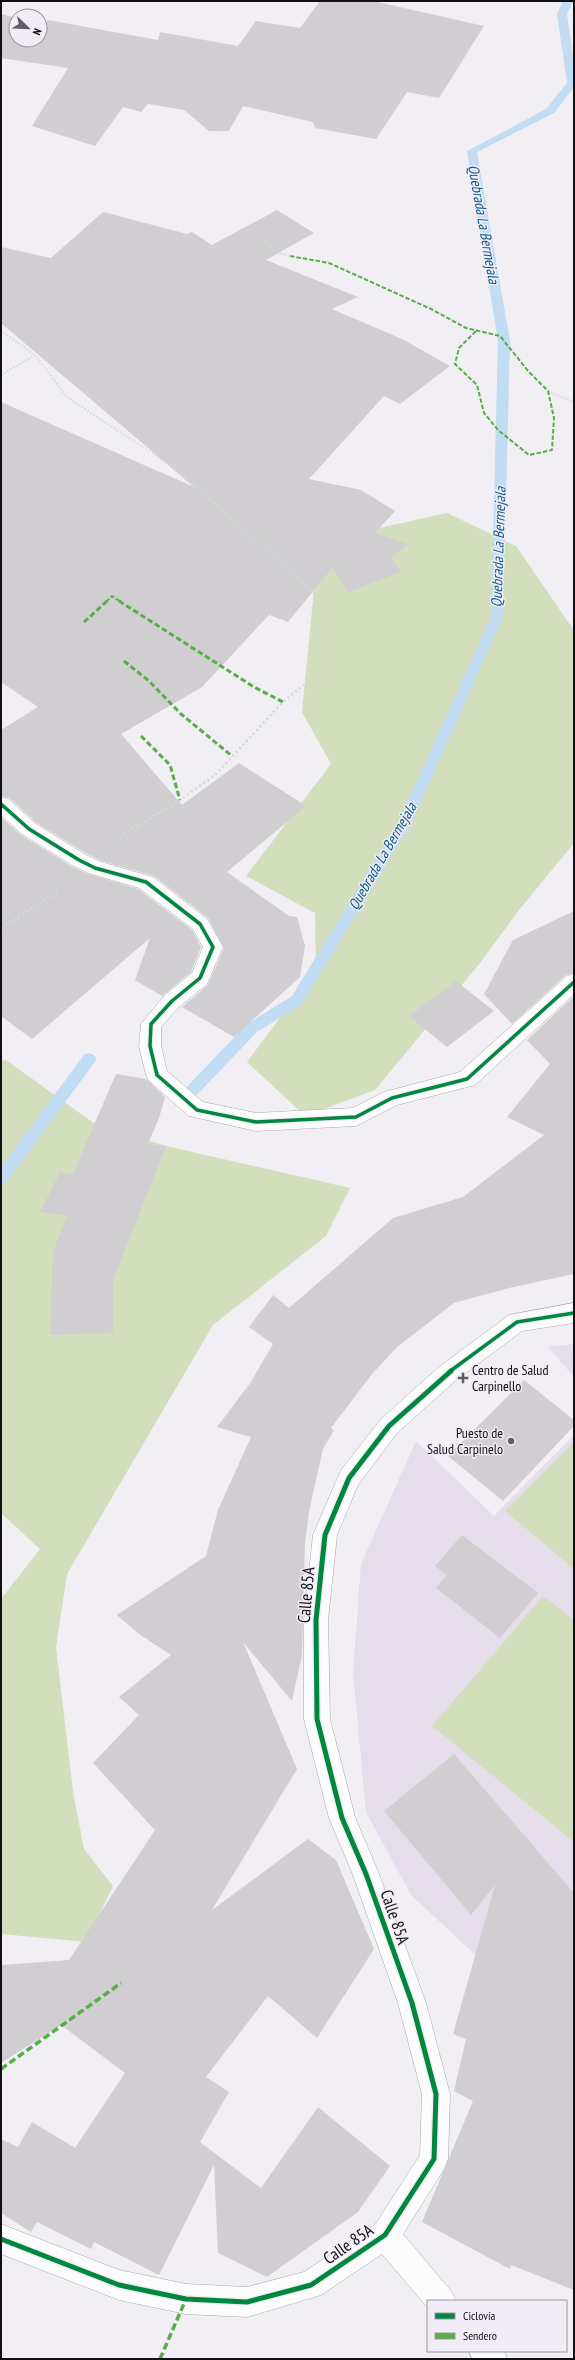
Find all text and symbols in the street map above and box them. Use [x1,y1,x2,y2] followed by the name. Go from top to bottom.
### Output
[8,8,48,48] north arrow
[30,26,45,37] text: N
[464,163,504,286] water label: Quebrada La Bermejala
[486,485,510,608] water label: Quebrada La Bermejala
[344,798,421,913] water label: Quebrada La Bermejala
[472,1361,548,1395] place label: Centro de Salud Carpinello
[457,1372,469,1384] marker: Centro de Salud Carpinello
[427,1424,503,1458] place label: Puesto de Salud Carpinelo
[506,1436,516,1446] marker: Puesto de Salud Carpinelo
[293,1566,319,1624] street label: Calle 85A
[375,1887,415,1947] street label: Calle 85A
[319,2219,377,2269] street label: Calle 85A
[427,2300,567,2352] legend
[463,2308,495,2323] text: Ciclovía
[463,2328,497,2343] text: Sendero

